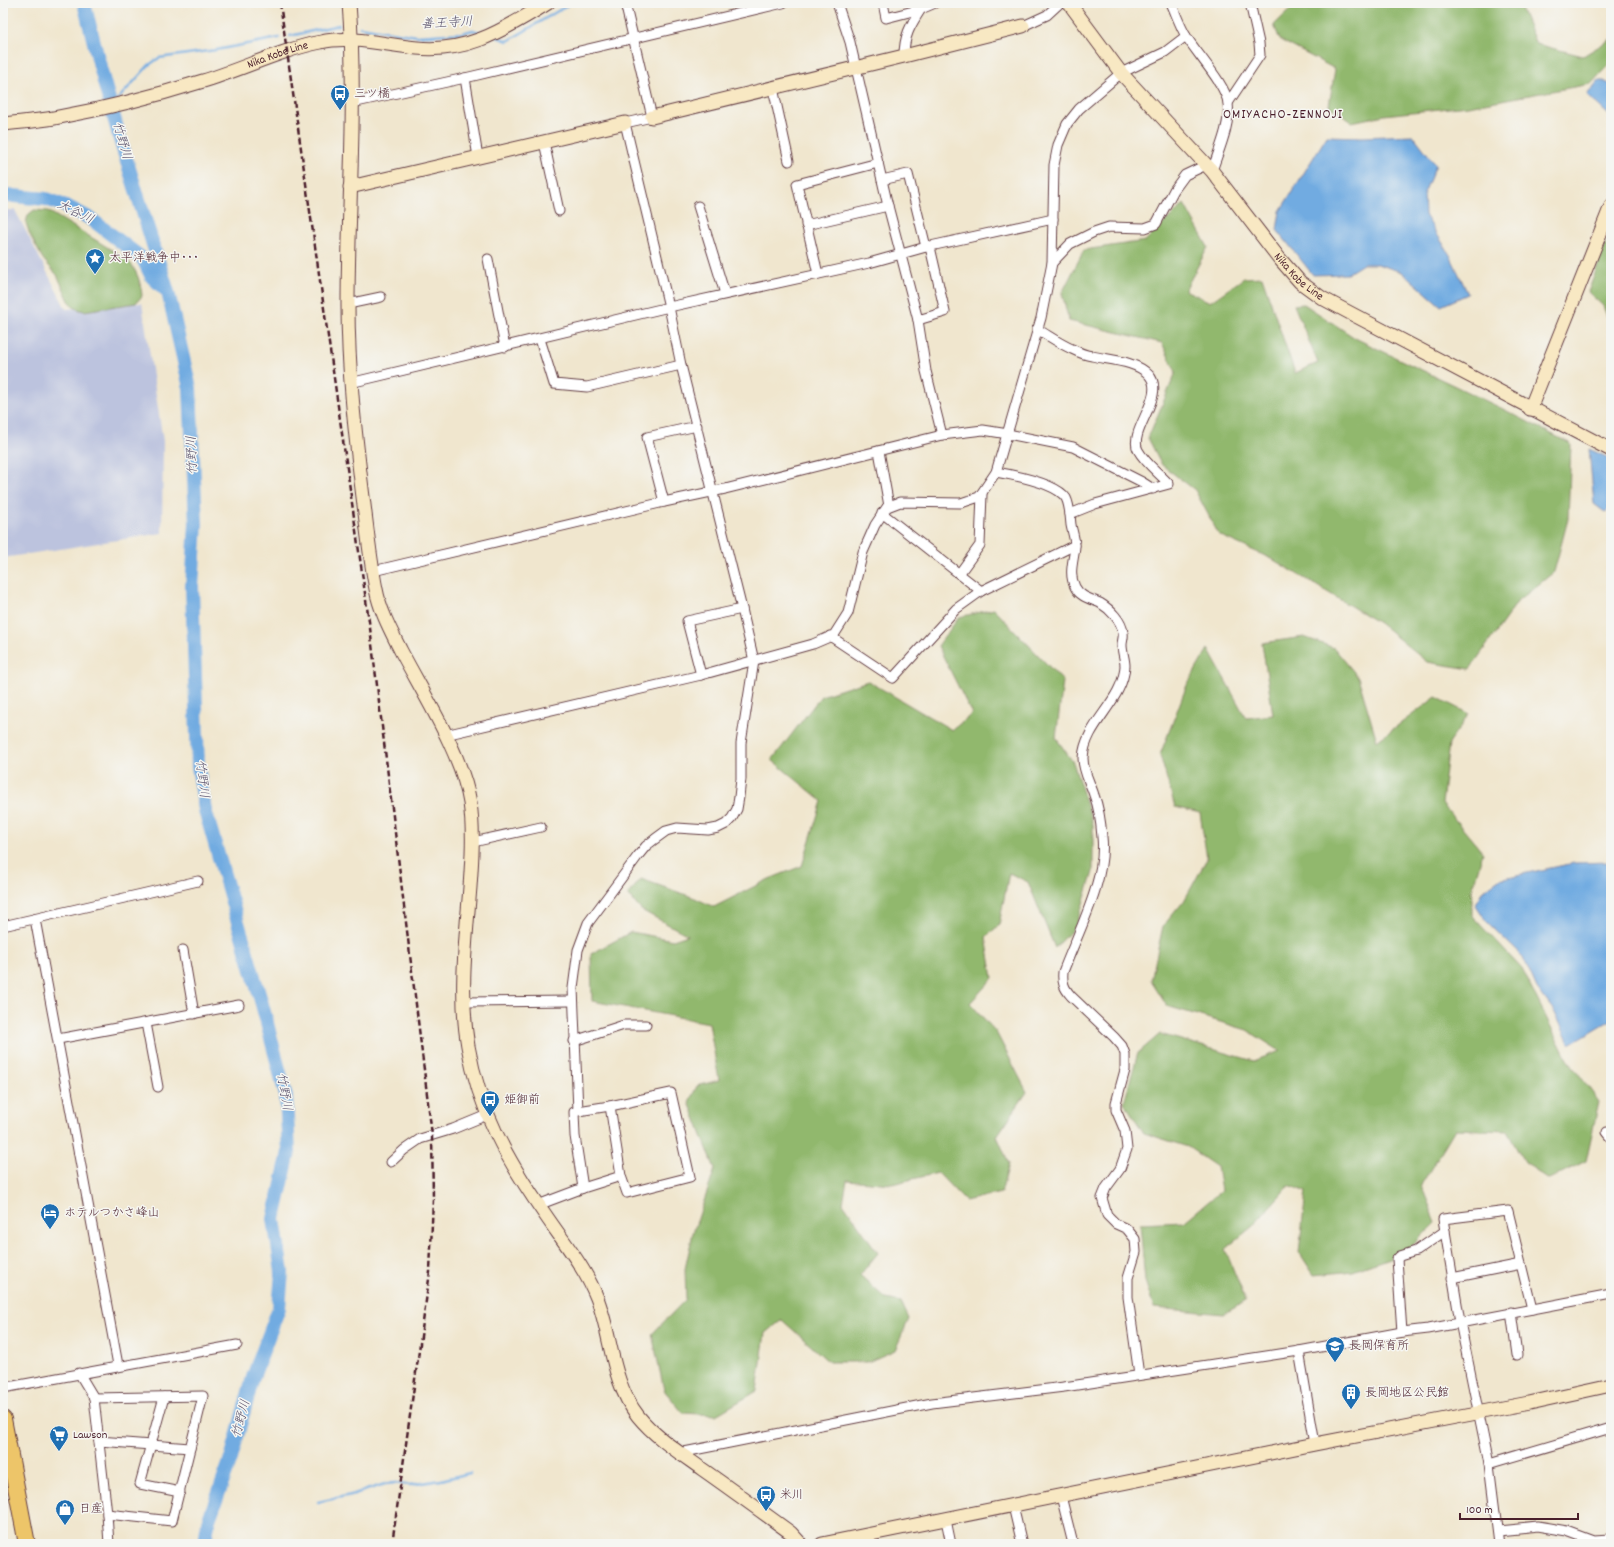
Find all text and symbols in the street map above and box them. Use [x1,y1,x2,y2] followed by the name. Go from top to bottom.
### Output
[421,13,473,35] water label: 善王寺川
[245,37,310,73] street label: Nika Kobe Line
[329,83,351,111] bus stop icon: 三ツ橋
[354,86,390,103] place label: 三ツ橋
[1223,105,1343,125] district label: OMIYACHO-ZENNOJI
[106,120,136,162] water label: 竹野川
[53,196,97,230] water label: 大谷川
[84,247,106,275] place icon: 太平洋戦争中･･･
[1270,249,1327,305] street label: Nika Kobe Line
[109,250,199,267] place label: 太平洋戦争中･･･
[183,435,203,475] water label: 竹野川
[189,758,213,800] water label: 竹野川
[270,1071,296,1113] water label: 竹野川
[479,1089,501,1117] bus stop icon: 姫御前
[504,1092,540,1109] place label: 姫御前
[39,1202,61,1230] hotel icon: ホテルつかさ峰山
[64,1205,160,1222] place label: ホテルつかさ峰山
[1324,1335,1346,1363] school or university icon: 長岡保育所
[1349,1338,1409,1355] place label: 長岡保育所
[1340,1382,1362,1410] building icon: 長岡地区公民館
[1365,1385,1449,1402] place label: 長岡地区公民館
[228,1398,256,1440] water label: 竹野川
[48,1424,70,1452] supermarket icon: Lawson
[73,1427,108,1444] place label: Lawson
[755,1484,777,1512] bus stop icon: 米川
[780,1487,804,1504] place label: 米川
[1460,1495,1578,1521] scale bar
[54,1498,76,1526] shop icon: 日産
[79,1501,103,1518] place label: 日産
[1466,1502,1493,1519] text: 100 m

